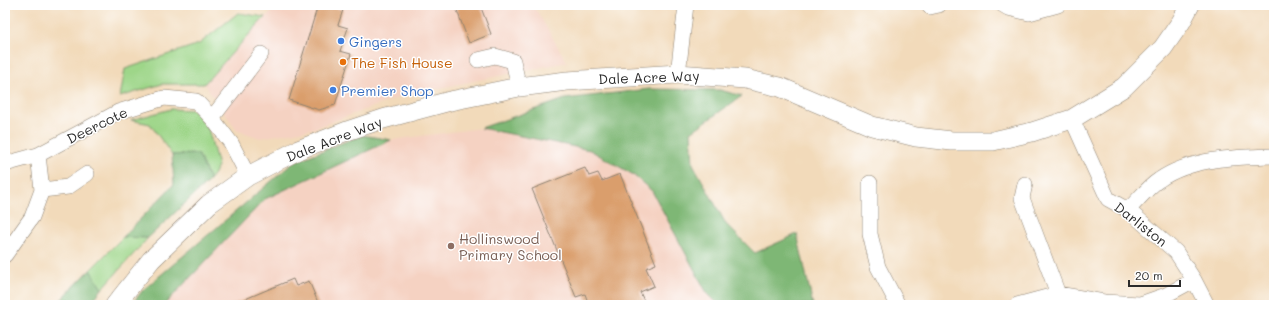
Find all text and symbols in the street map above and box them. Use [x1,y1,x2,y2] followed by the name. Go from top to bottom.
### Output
[349,32,402,51] place label: Gingers
[336,36,346,46] marker: Gingers
[351,53,453,72] place label: The Fish House
[338,57,348,67] marker: The Fish House
[598,66,700,88] street label: Dale Acre Way
[341,81,434,100] place label: Premier Shop
[328,85,338,95] marker: Premier Shop
[63,102,131,148] street label: Deercote
[283,112,385,166] street label: Dale Acre Way
[1111,197,1171,251] street label: Darliston
[459,229,562,264] place label: Hollinswood Primary School
[446,241,456,251] marker: Hollinswood Primary School
[1129,262,1180,288] scale bar
[1135,267,1163,283] text: 20 m

